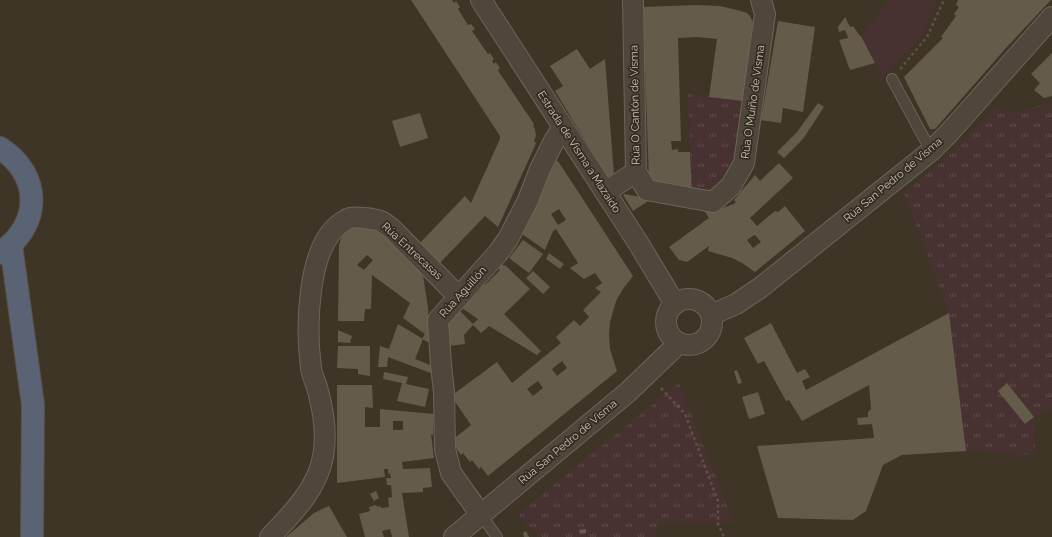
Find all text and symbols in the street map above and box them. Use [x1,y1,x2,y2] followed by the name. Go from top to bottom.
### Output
[739,44,767,160] street label: Rúa O Muíño de Visma
[627,45,643,165] street label: Rúa O Cantón de Visma
[535,89,624,216] street label: Estrada de Visma a Mazaído
[841,135,945,225] street label: Rúa San Pedro de Visma
[379,220,445,282] street label: Rúa Entrecasas
[437,264,489,320] street label: Rúa Aguillón
[516,397,620,487] street label: Rúa San Pedro de Visma

